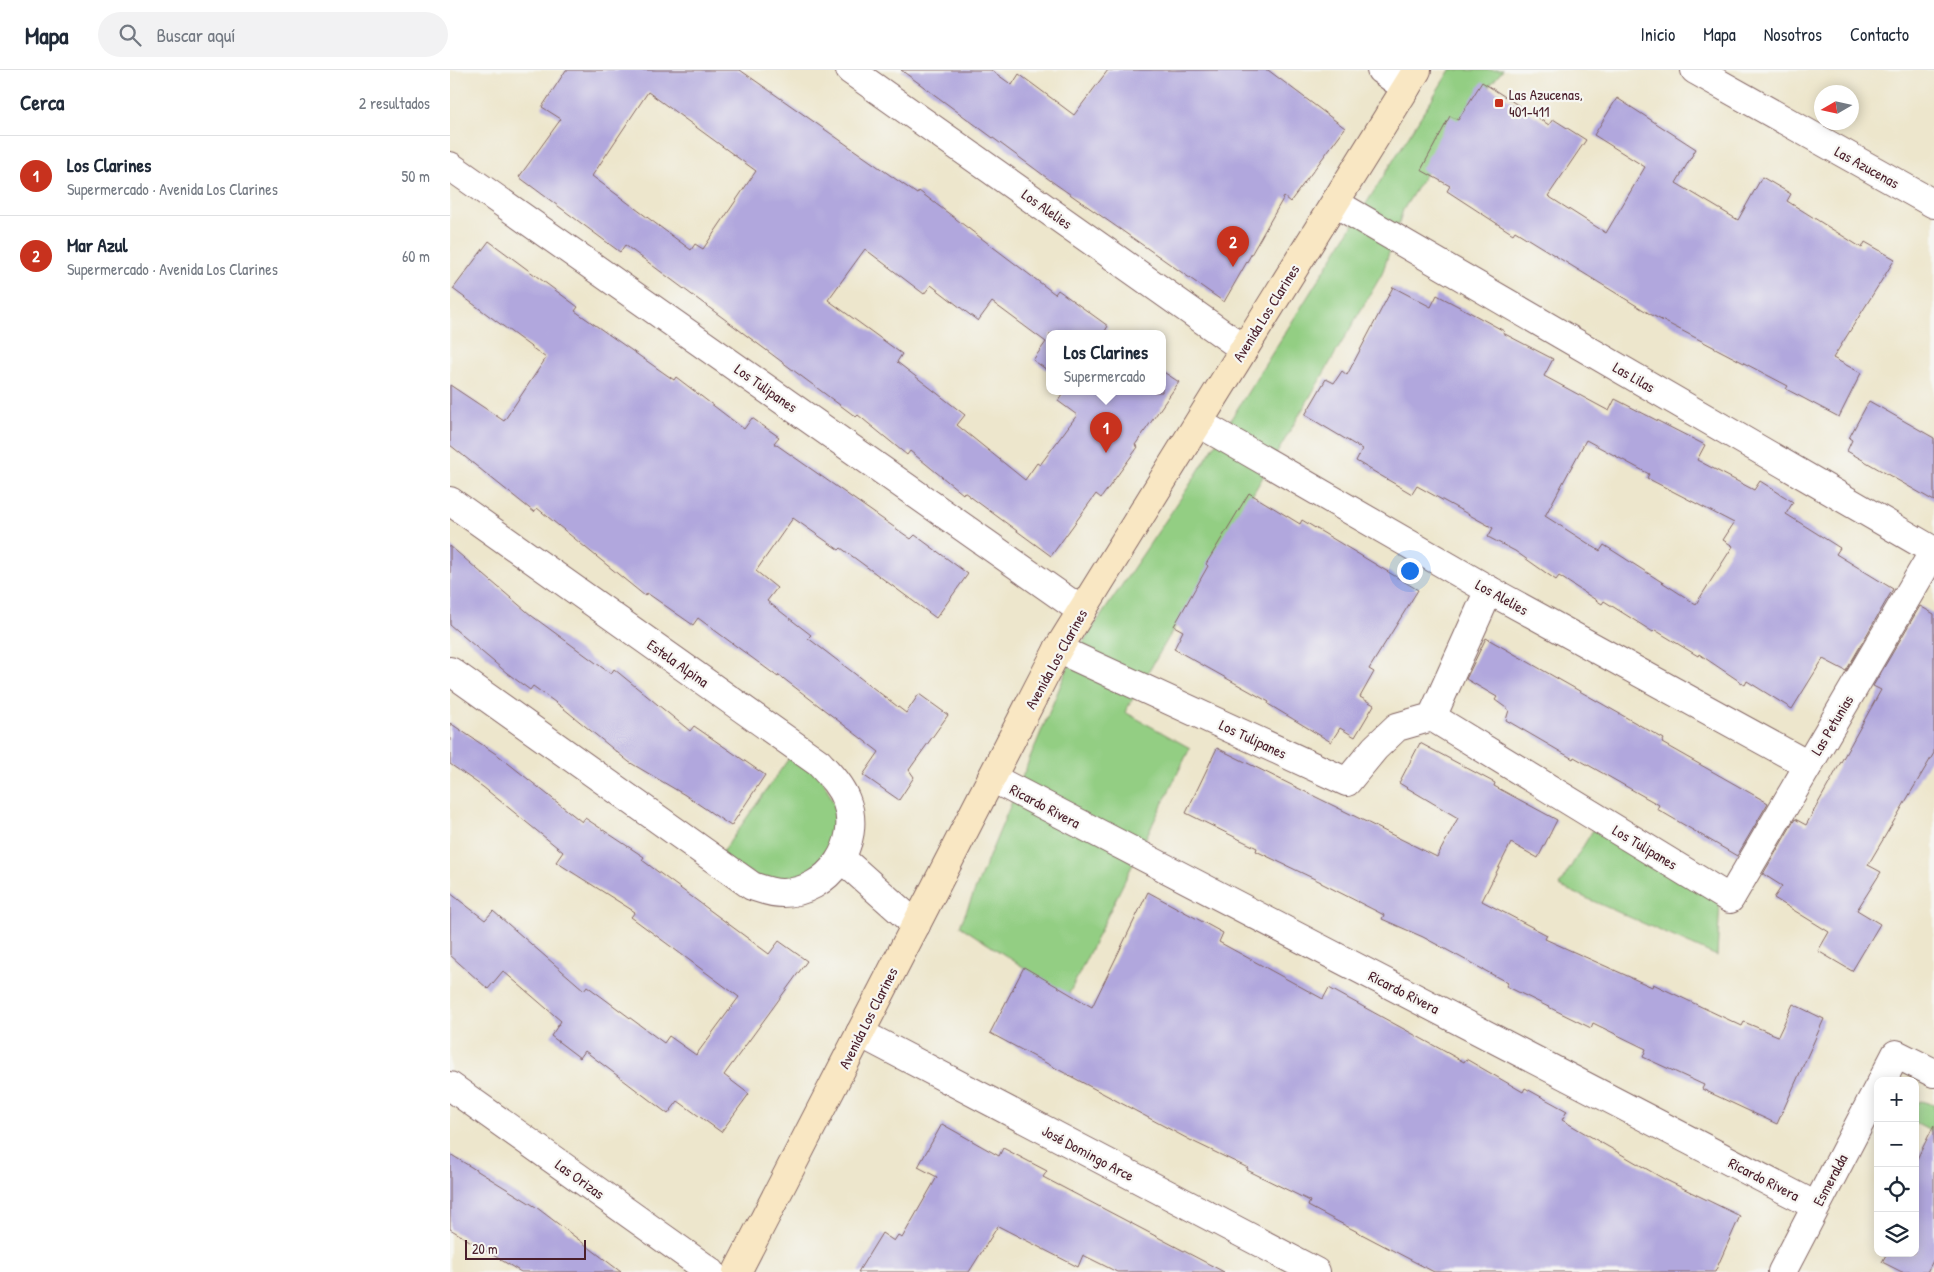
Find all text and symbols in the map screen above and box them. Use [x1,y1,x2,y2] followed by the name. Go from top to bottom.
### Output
[98,12,448,57] search box
[25,19,68,51] text: Mapa
[116,21,144,49] icon: search
[156,22,236,48] text: Buscar aquí
[1641,22,1675,47] text: Inicio
[1703,22,1736,47] text: Mapa
[1764,22,1822,47] text: Nosotros
[1850,22,1909,47] text: Contacto
[1509,84,1583,122] place label: Las Azucenas, 401-411
[1814,85,1859,130] north arrow
[20,88,64,117] text: Cerca
[359,92,430,114] text: 2 resultados
[1493,97,1505,109] marker: Las Azucenas, 401-411
[1831,141,1903,193] street label: Las Azucenas
[67,152,151,178] text: Los Clarines
[33,165,39,187] text: 1
[402,165,430,187] text: 50 m
[67,178,278,200] text: Supermercado · Avenida Los Clarines
[1018,184,1077,234] street label: Los Alelies
[1217,226,1249,267] pin: 2
[67,232,128,258] text: Mar Azul
[32,245,40,267] text: 2
[402,245,430,267] text: 60 m
[67,258,278,280] text: Supermercado · Avenida Los Clarines
[1228,260,1304,366] street label: Avenida Los Clarines
[1046,330,1166,395] popup
[1064,339,1148,365] text: Los Clarines
[1609,357,1659,398] street label: Las Lilas
[730,359,802,417] street label: Los Tulipanes
[1064,365,1146,387] text: Supermercado
[1090,412,1122,453] pin: 1
[1397,558,1423,584] your location
[1472,574,1532,620] street label: Los Alelies
[1020,605,1092,713] street label: Avenida Los Clarines
[643,634,713,692] street label: Estela Alpina
[1806,691,1858,759] street label: Las Petunias
[1216,714,1290,764] street label: Los Tulipanes
[1006,779,1084,833] street label: Ricardo Rivera
[1609,819,1681,875] street label: Los Tulipanes
[833,963,903,1072] street label: Avenida Los Clarines
[1365,965,1443,1019] street label: Ricardo Rivera
[1874,1077,1919,1257] map controls
[1874,1077,1919,1122] button: +
[1038,1120,1138,1186] street label: José Domingo Arce
[1874,1122,1919,1167] button: −
[1808,1150,1852,1210] street label: Esmeralda
[1725,1152,1803,1206] street label: Ricardo Rivera
[551,1154,609,1204] street label: Las Orizas
[1874,1167,1919,1212] button: locate
[1874,1212,1919,1257] button: layers
[465,1237,586,1260] scale bar
[472,1239,498,1258] text: 20 m

